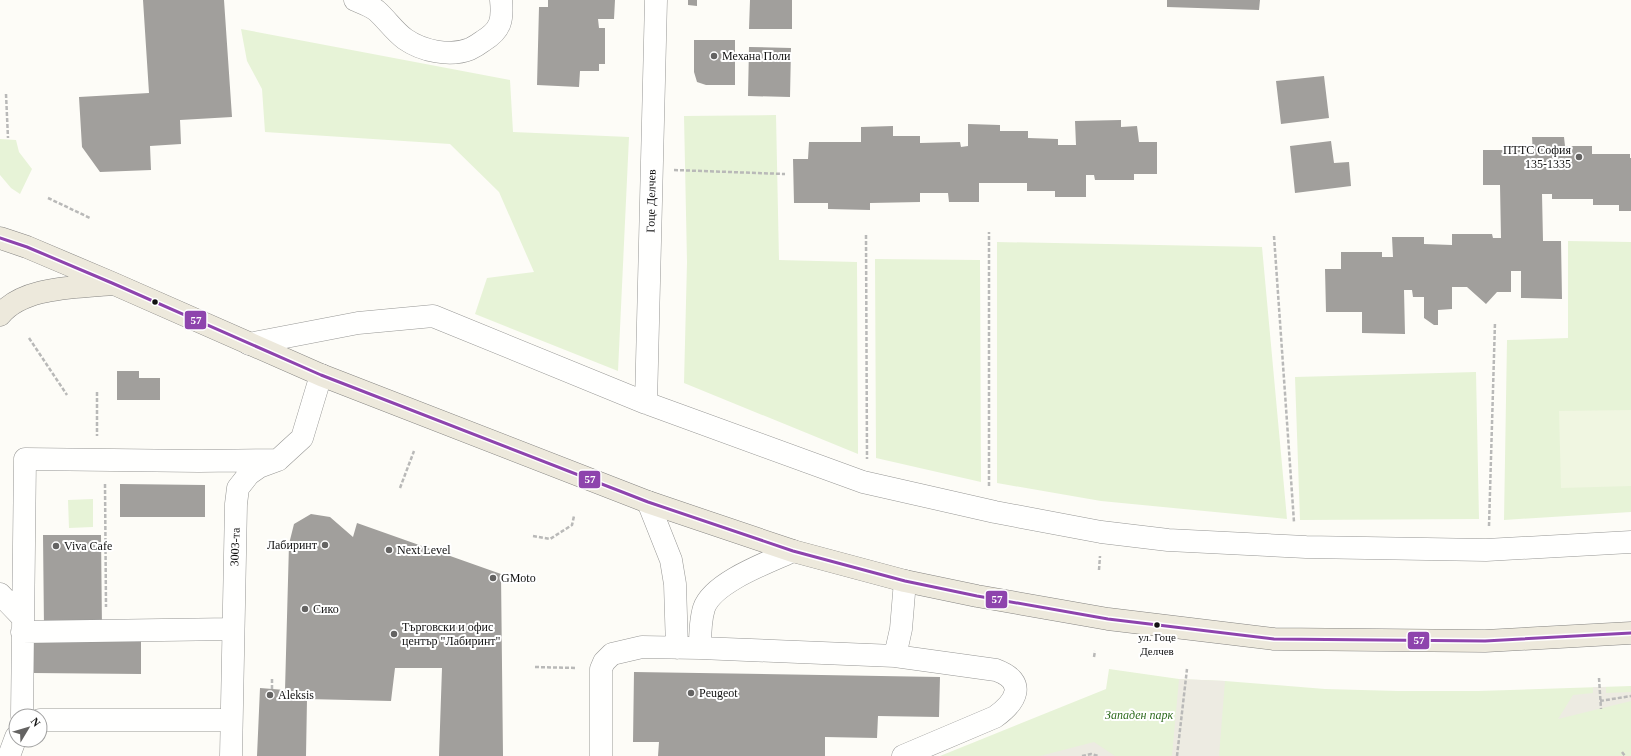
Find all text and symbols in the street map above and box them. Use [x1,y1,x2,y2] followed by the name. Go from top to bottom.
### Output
[722,49,791,63] place label: Механа Поли
[709,51,719,61] marker: Механа Поли
[1503,143,1571,171] place label: ПТТС София 135-1335
[1574,152,1584,162] marker: ПТТС София 135-1335
[643,169,659,233] street label: Гоце Делчев
[150,297,160,307] unlabelled marker
[184,310,207,330] line badge: 57
[191,314,202,326] text: 57
[578,470,601,489] line badge: 57
[585,473,596,485] text: 57
[227,527,243,567] street label: 3003-та
[267,538,318,552] place label: Лабиринт
[64,539,112,553] place label: Viva Cafe
[320,540,330,550] marker: Лабиринт
[51,541,61,551] marker: Viva Cafe
[397,543,451,557] place label: Next Level
[384,545,394,555] marker: Next Level
[501,571,536,585] place label: GMoto
[488,573,498,583] marker: GMoto
[985,590,1008,609] line badge: 57
[992,593,1003,605] text: 57
[313,602,339,616] place label: Сико
[300,604,310,614] marker: Сико
[402,620,501,648] place label: Търговски и офис център "Лабиринт"
[1152,620,1162,630] marker: ул. Гоце Делчев
[389,629,399,639] marker: Търговски и офис център "Лабиринт"
[1138,631,1176,657] place label: ул. Гоце Делчев
[1407,631,1430,650] line badge: 57
[1414,634,1425,646] text: 57
[699,686,738,700] place label: Peugeot
[278,688,314,702] place label: Aleksis
[686,688,696,698] marker: Peugeot
[265,690,275,700] marker: Aleksis
[8,708,48,748] north arrow
[1105,708,1173,722] park label: Западен парк
[29,715,43,729] text: N

